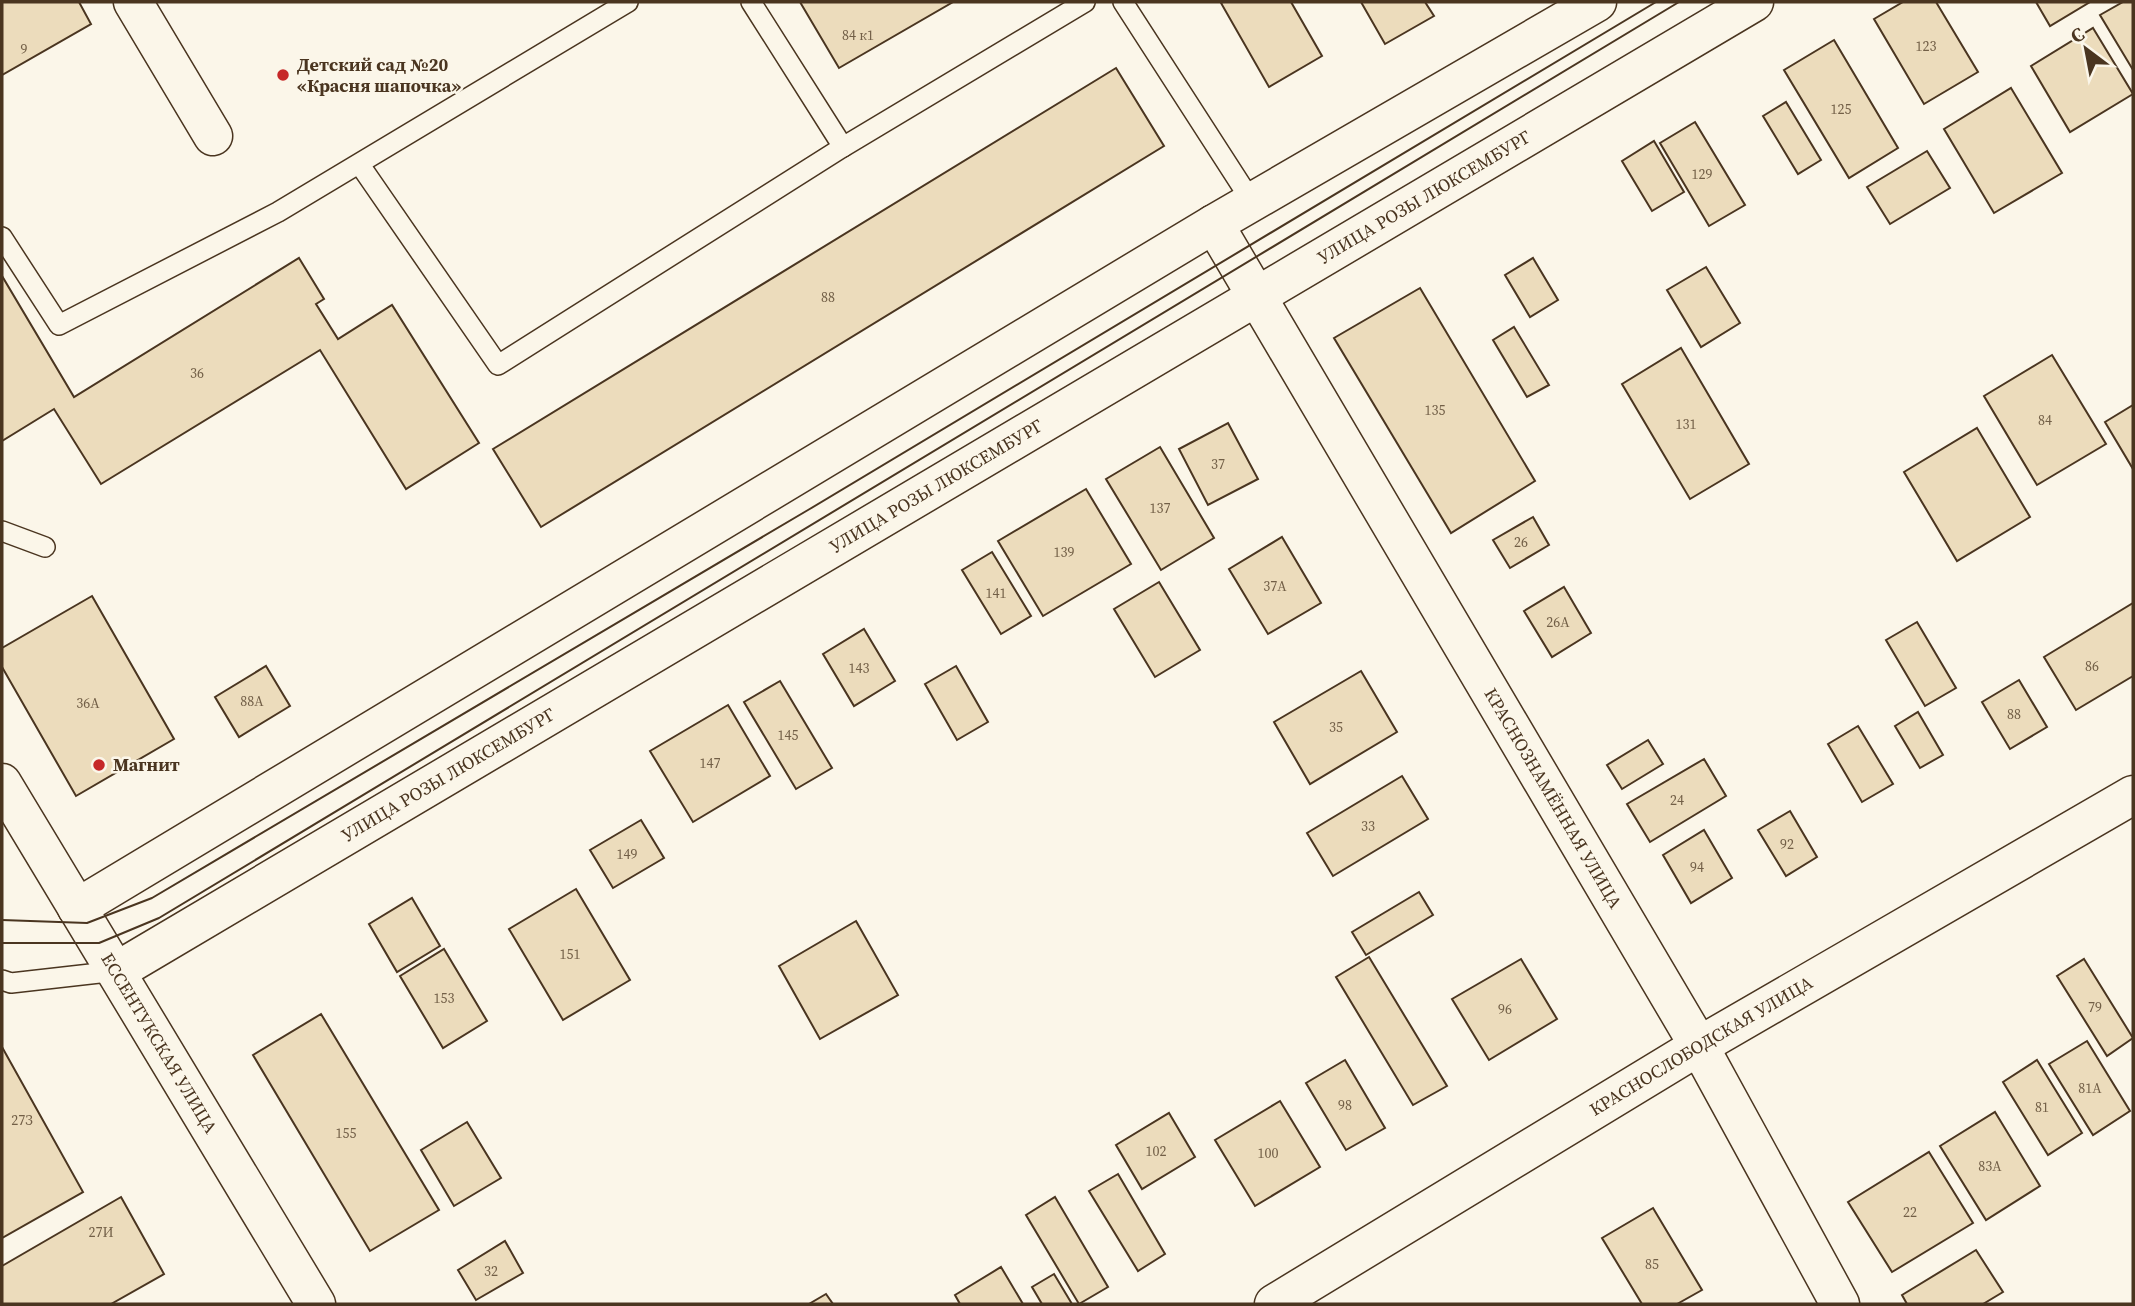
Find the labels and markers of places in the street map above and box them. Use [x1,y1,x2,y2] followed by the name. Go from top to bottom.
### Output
[297,52,461,98] place label: Детский сад №20 «Красня шапочка»
[275,67,291,83] marker: Детский сад №20 «Красня шапочка»
[113,752,180,777] place label: Магнит
[91,757,107,773] marker: Магнит

